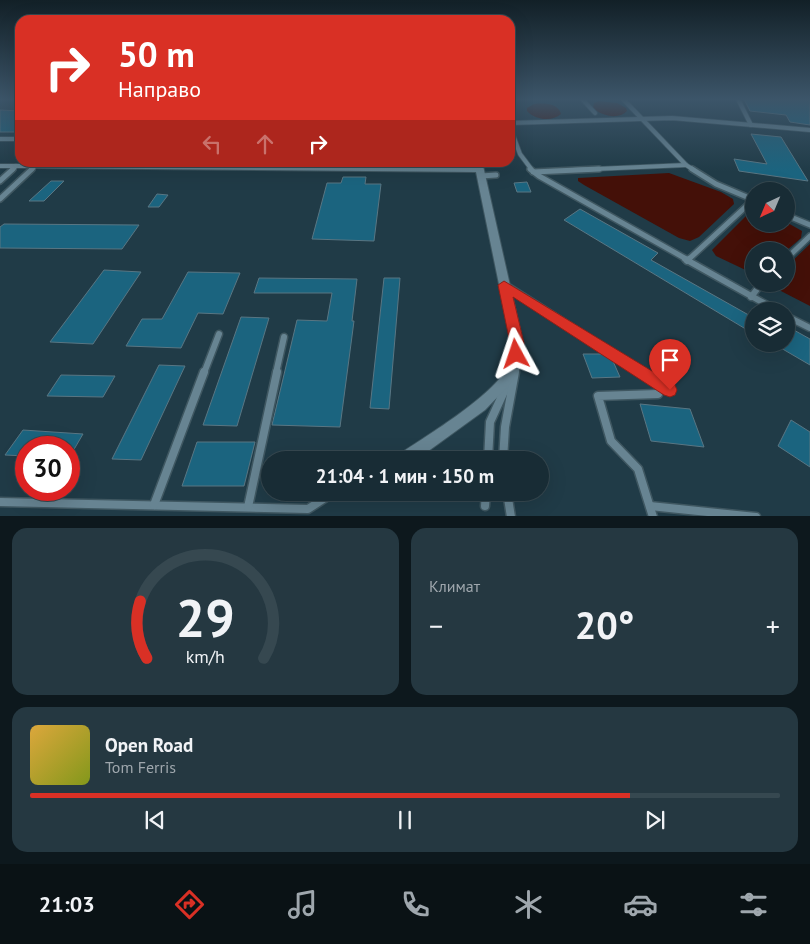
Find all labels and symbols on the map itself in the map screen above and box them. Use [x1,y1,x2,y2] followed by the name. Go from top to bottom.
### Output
[745,182,795,232] north arrow
[489,327,541,379] position arrow
[649,339,691,390] pin
[15,436,80,501] speed limit sign: 30

